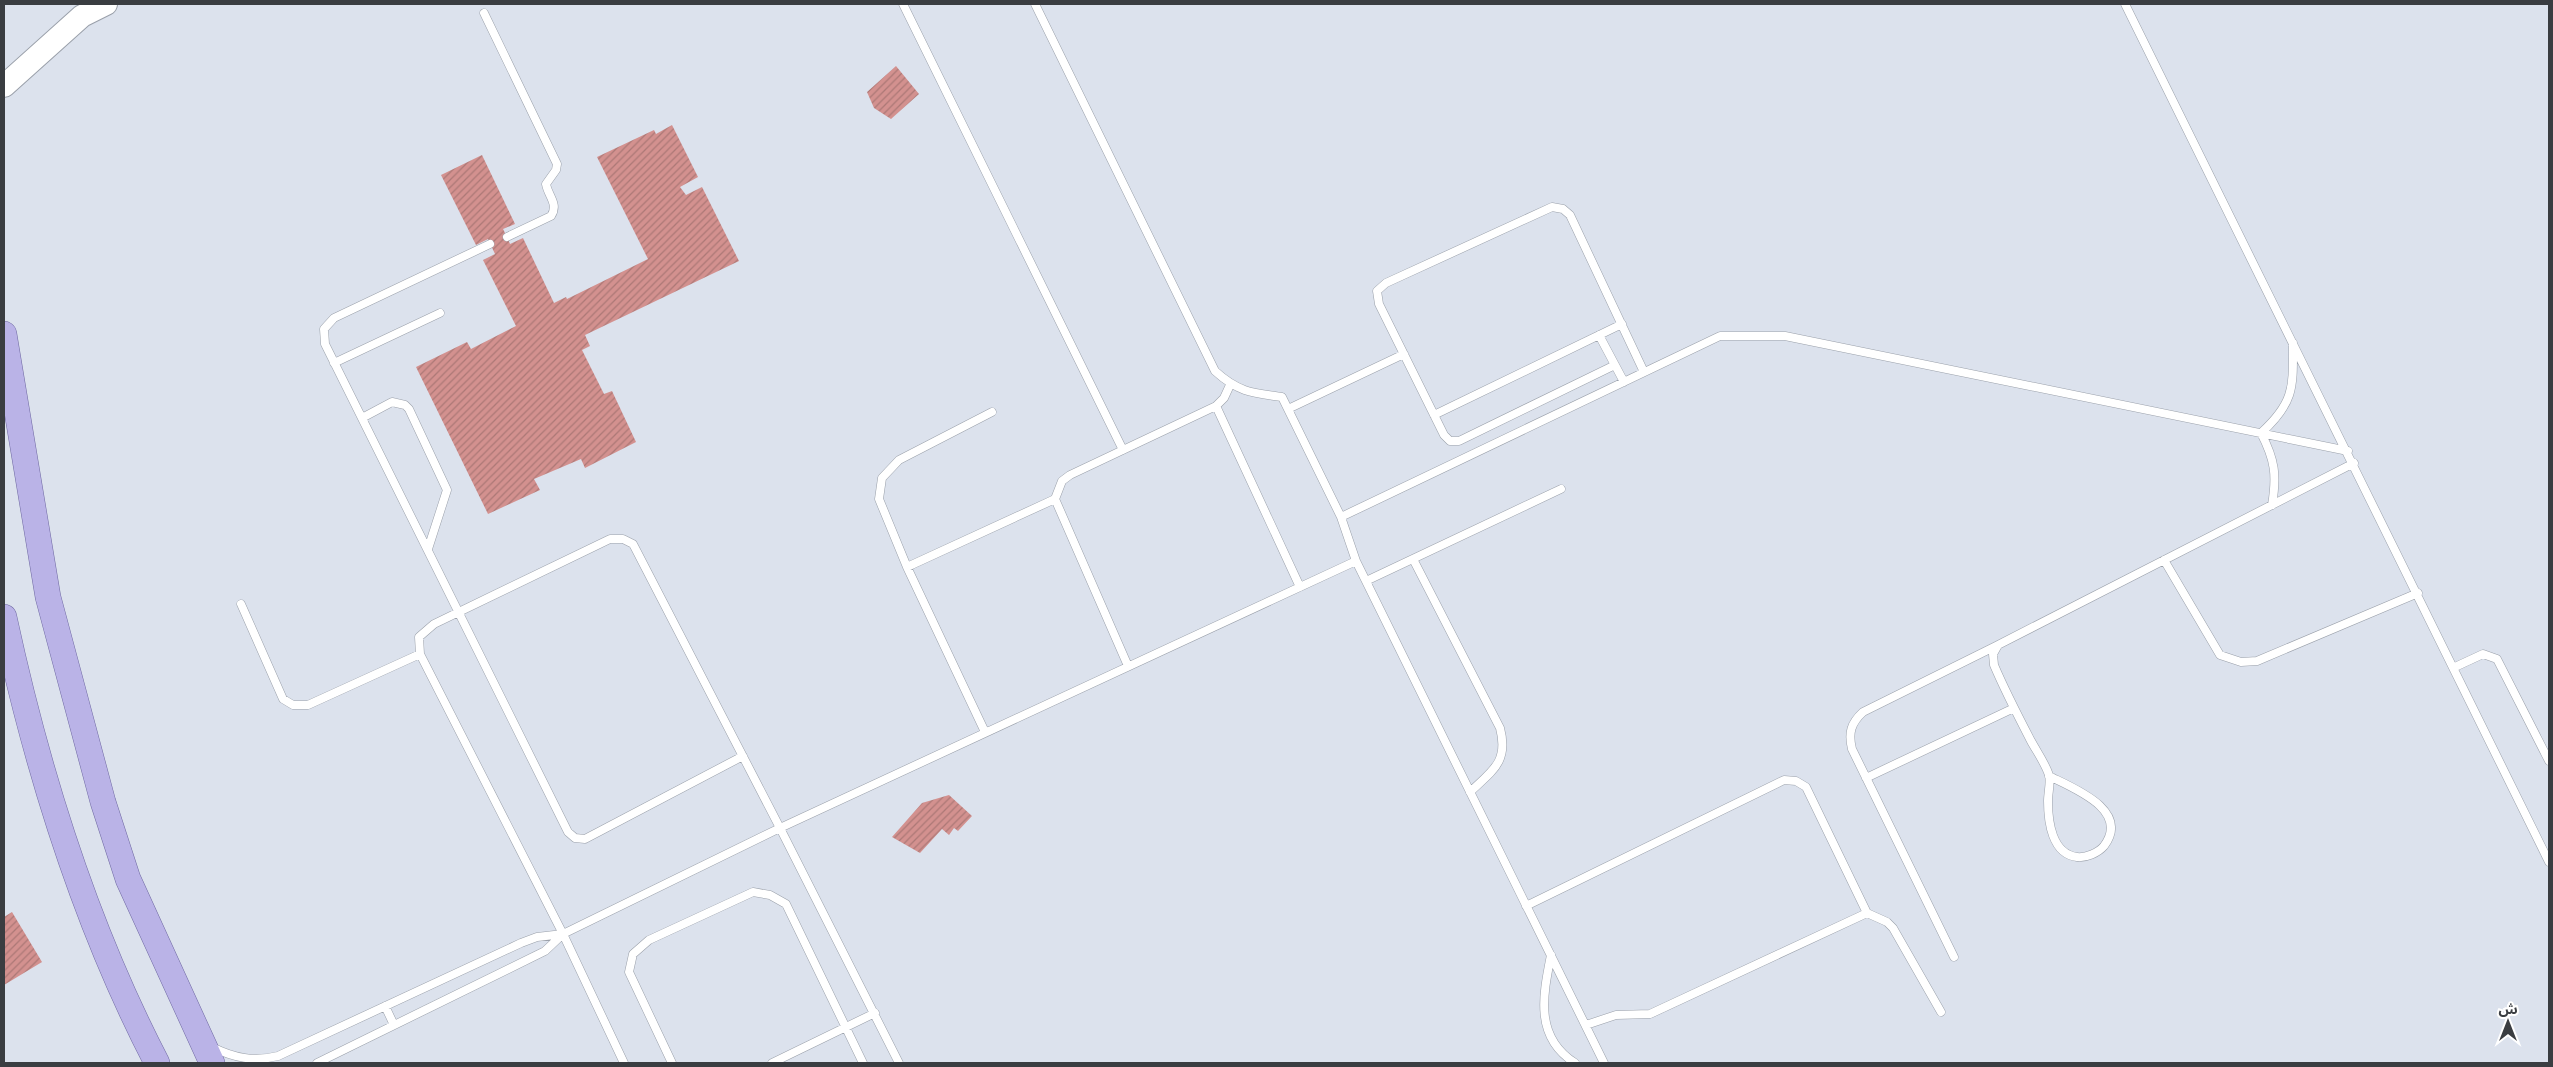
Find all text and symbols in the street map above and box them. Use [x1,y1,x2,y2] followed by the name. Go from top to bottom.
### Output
[2483,997,2533,1047] north arrow
[2498,1001,2518,1018] text: ش

